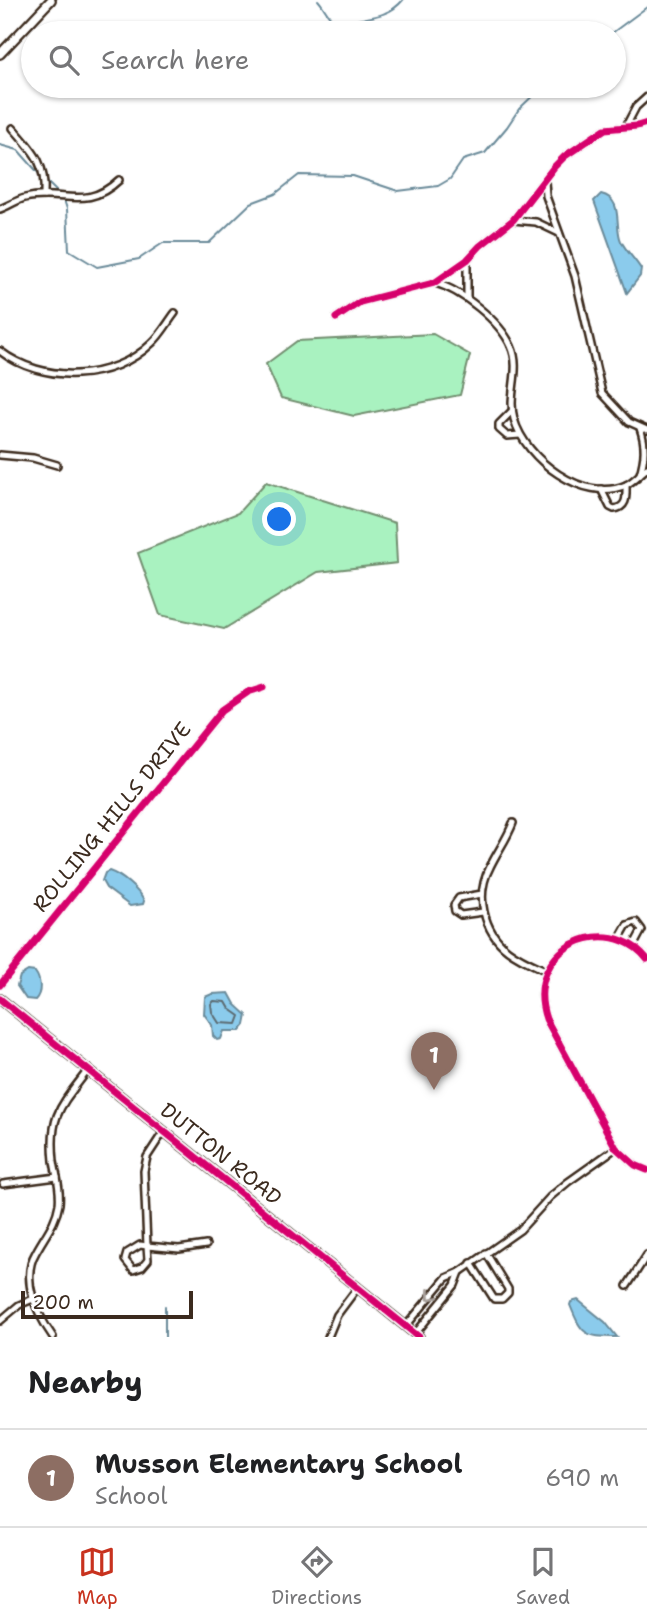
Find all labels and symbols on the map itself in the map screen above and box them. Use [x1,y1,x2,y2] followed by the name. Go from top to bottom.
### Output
[262,502,296,536] your location
[27,716,197,918] street label: ROLLING HILLS DRIVE
[411,1032,457,1090] pin: 1
[154,1096,288,1212] street label: DUTTON ROAD
[21,1288,192,1320] scale bar
[427,1288,439,1301] one-way arrow

